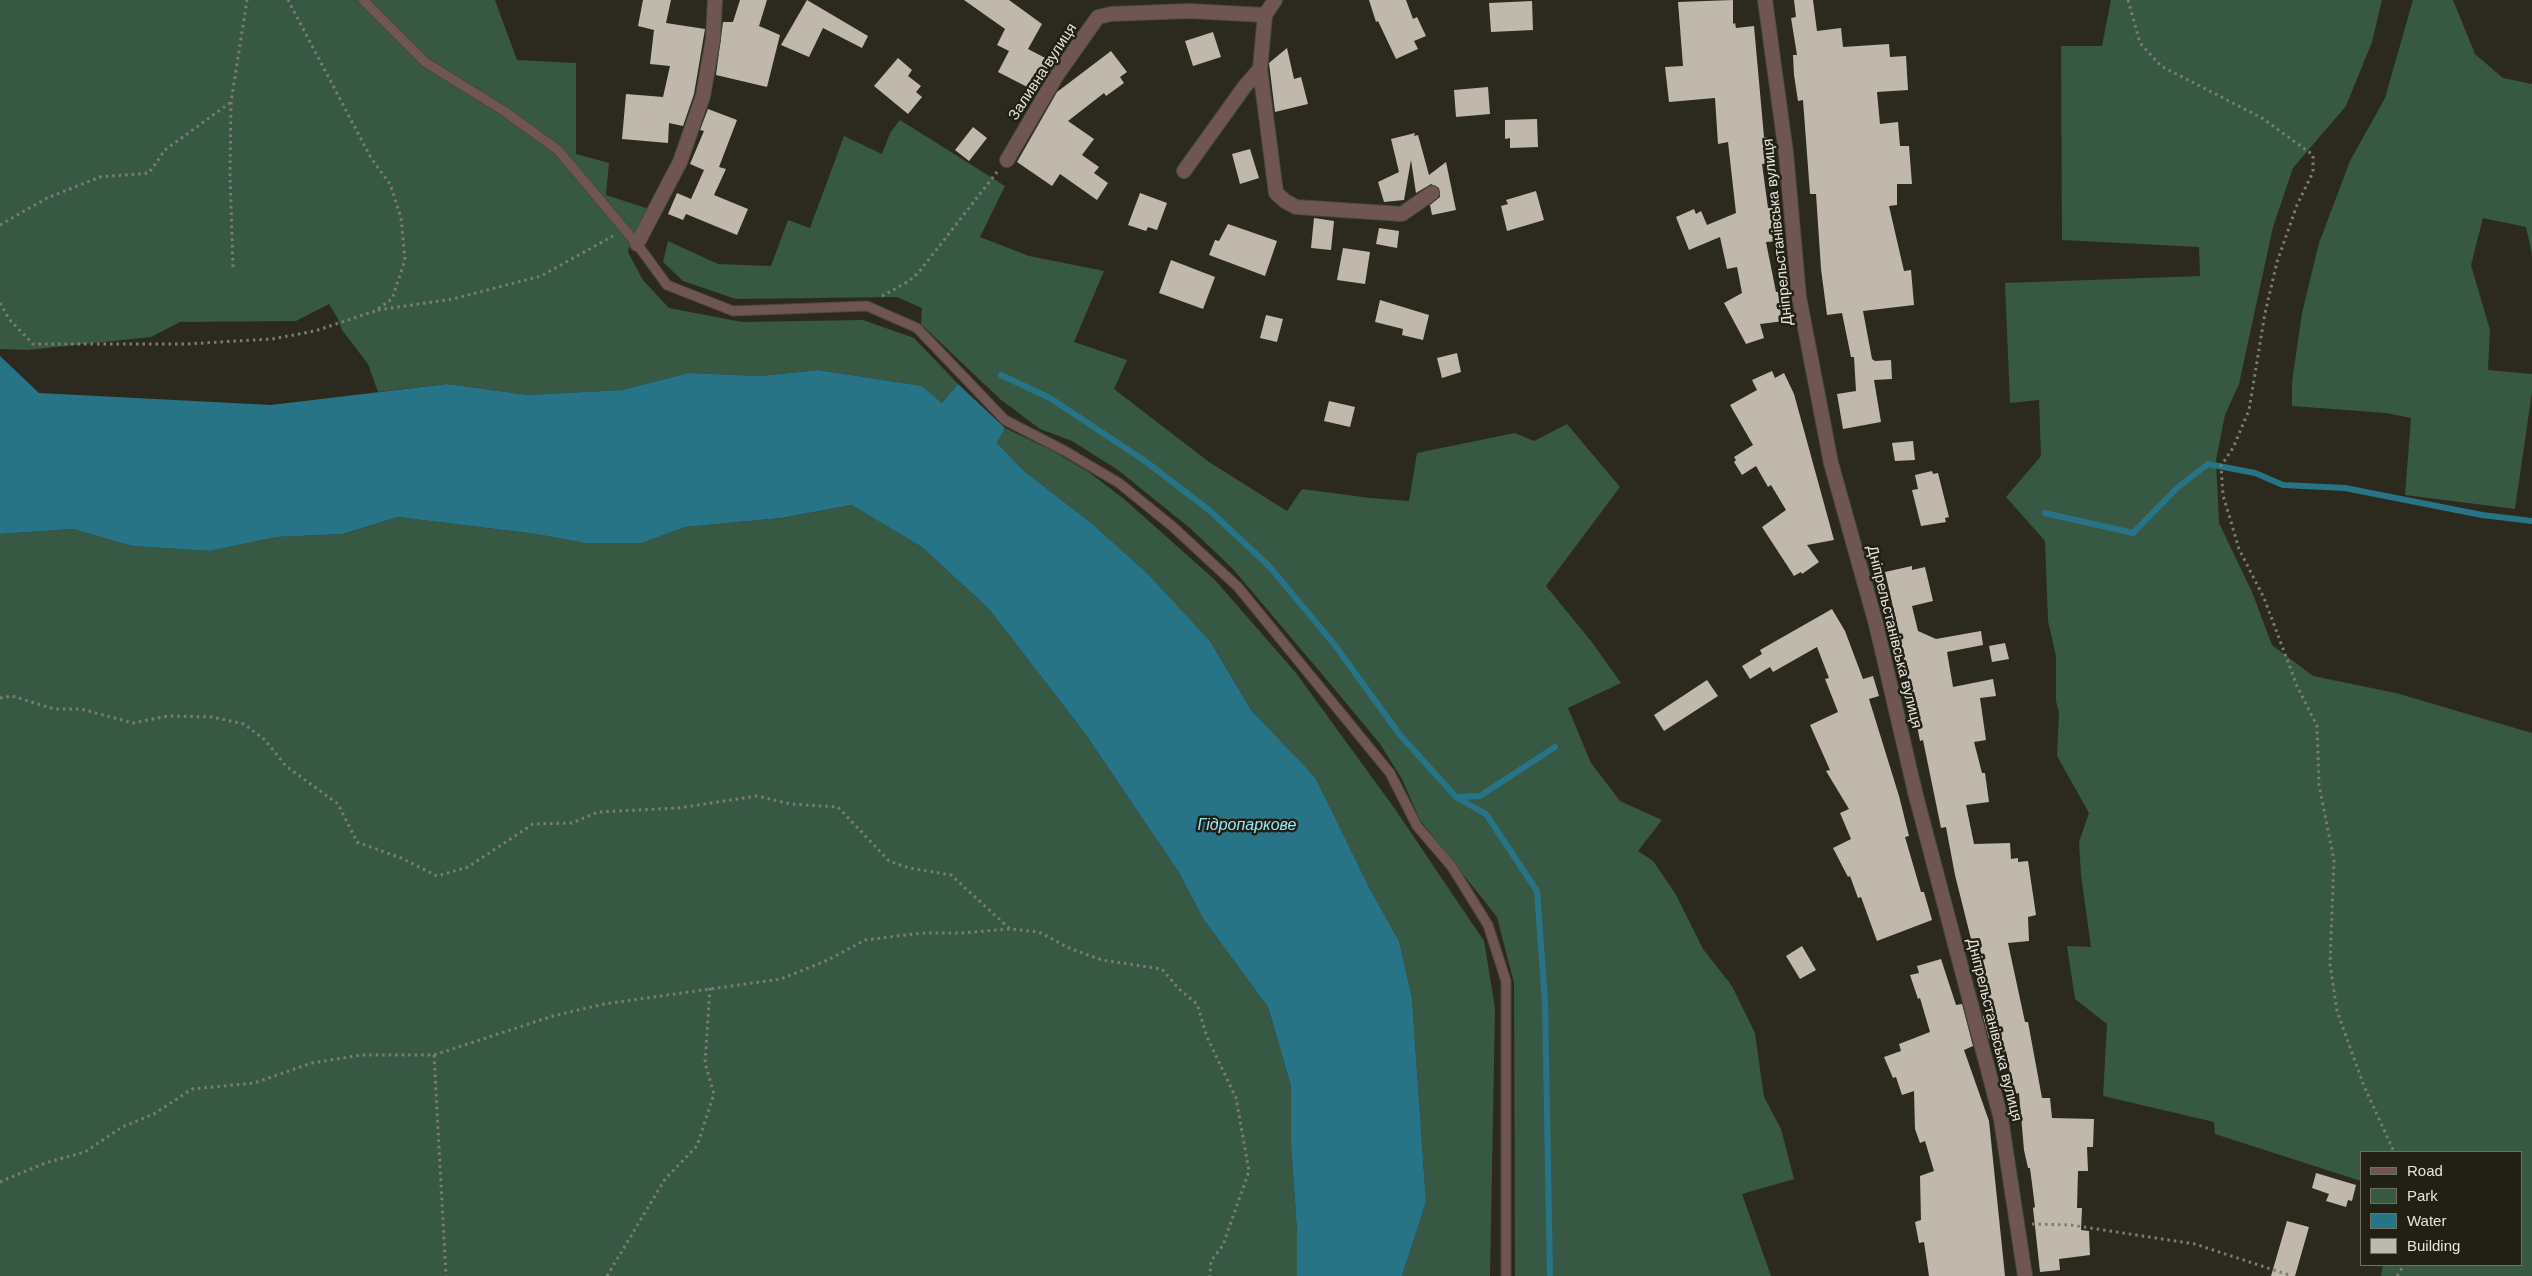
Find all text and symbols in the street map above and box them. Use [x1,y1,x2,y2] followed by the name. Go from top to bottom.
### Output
[1005,20,1081,124] street label: Заливна вулиця
[1759,138,1797,326] street label: Дніпрельстанівська вулиця
[1863,544,1925,730] street label: Дніпрельстанівська вулиця
[1198,816,1296,836] water label: Гідропаркове
[1963,937,2025,1123] street label: Дніпрельстанівська вулиця
[2360,1151,2522,1266] legend
[2407,1162,2443,1179] text: Road
[2407,1187,2438,1204] text: Park
[2407,1212,2446,1229] text: Water
[2407,1237,2460,1254] text: Building

